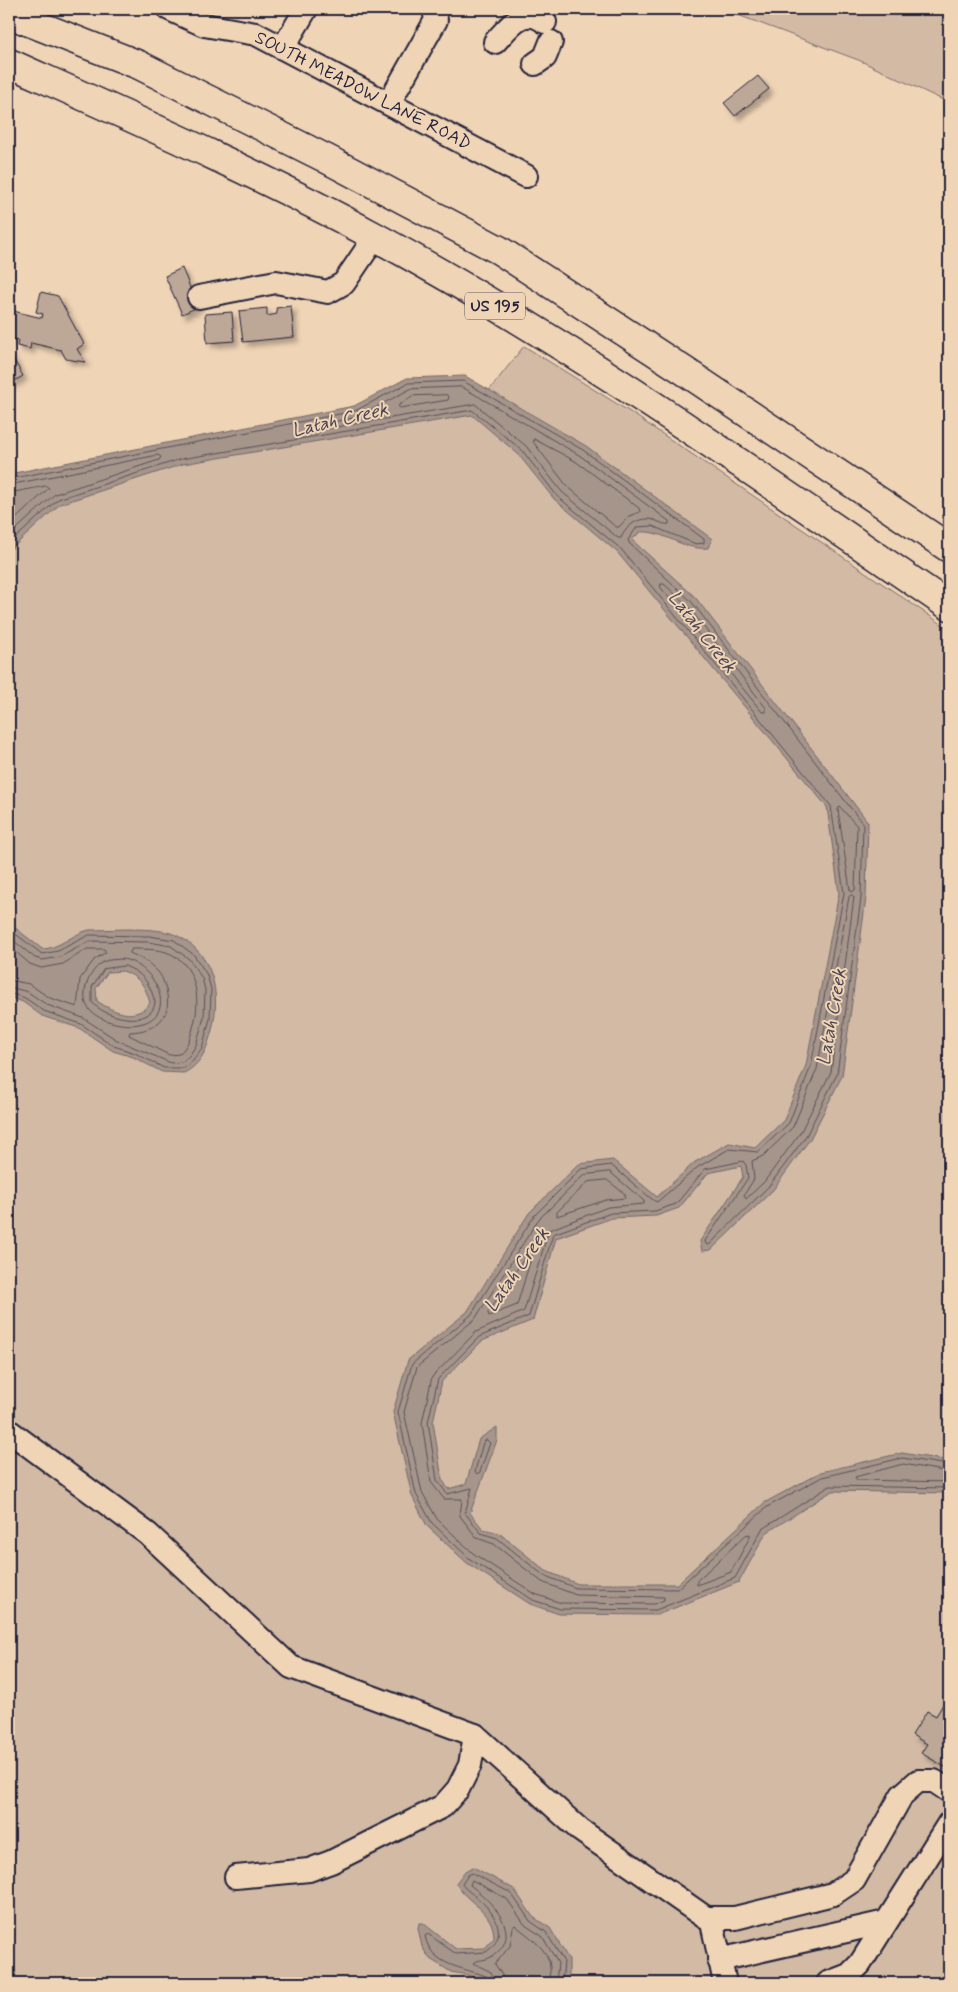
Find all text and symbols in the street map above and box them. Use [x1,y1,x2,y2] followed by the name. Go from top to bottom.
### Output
[251,26,475,156] street label: SOUTH MEADOW LANE ROAD
[465,292,525,320] road number: US 195
[289,397,391,443] water label: Latah Creek
[662,586,742,679] water label: Latah Creek
[811,966,853,1067] water label: Latah Creek
[479,1222,556,1317] water label: Latah Creek

